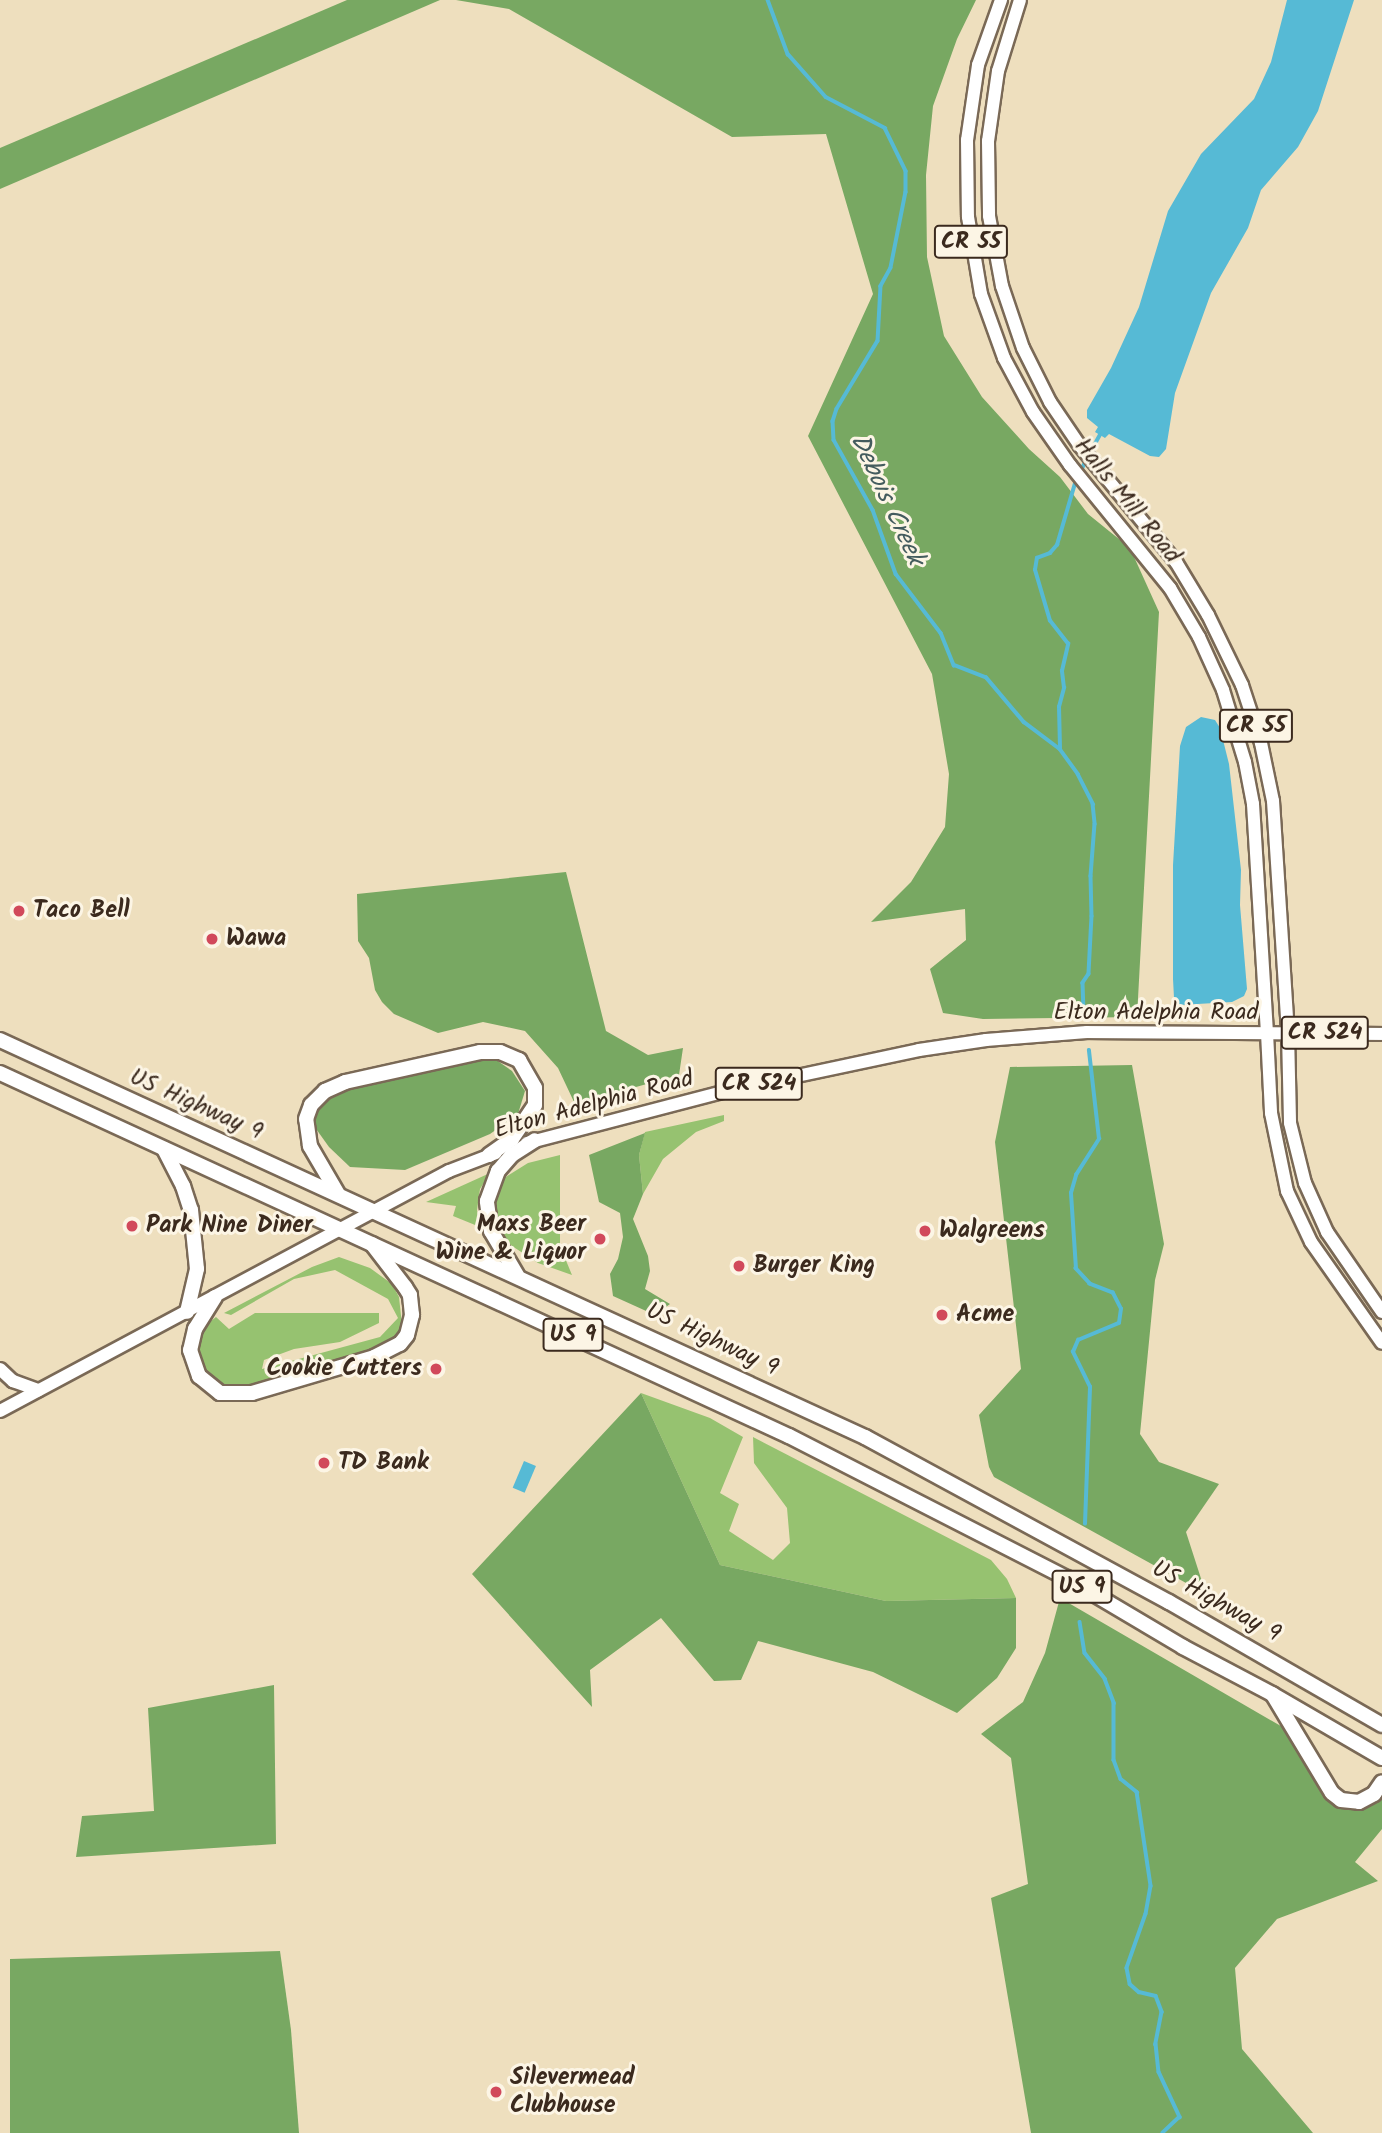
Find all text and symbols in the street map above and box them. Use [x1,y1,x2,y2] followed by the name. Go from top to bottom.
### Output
[932,222,1010,262] road number: CR 55
[842,429,930,571] water label: Debois Creek
[1068,432,1186,570] street label: Halls Mill Road
[1218,706,1294,746] road number: CR 55
[33,897,130,925] place label: Taco Bell
[11,903,27,919] marker: Taco Bell
[226,925,286,953] place label: Wawa
[204,931,220,947] marker: Wawa
[1054,999,1258,1027] street label: Elton Adelphia Road
[1280,1014,1370,1052] road number: CR 524
[125,1063,267,1147] street label: US Highway 9
[714,1064,804,1104] road number: CR 524
[491,1065,697,1145] street label: Elton Adelphia Road
[435,1211,586,1267] place label: Maxs Beer Wine & Liquor
[146,1212,313,1240] place label: Park Nine Diner
[939,1217,1045,1245] place label: Walgreens
[124,1218,140,1234] marker: Park Nine Diner
[917,1223,933,1239] marker: Walgreens
[592,1231,608,1247] marker: Maxs Beer Wine & Liquor
[753,1252,875,1280] place label: Burger King
[731,1258,747,1274] marker: Burger King
[641,1297,783,1383] street label: US Highway 9
[956,1301,1014,1329] place label: Acme
[934,1307,950,1323] marker: Acme
[542,1316,604,1354] road number: US 9
[267,1355,422,1383] place label: Cookie Cutters
[428,1361,444,1377] marker: Cookie Cutters
[338,1449,429,1477] place label: TD Bank
[316,1455,332,1471] marker: TD Bank
[1147,1555,1285,1649] street label: US Highway 9
[1050,1568,1114,1606] road number: US 9
[510,2064,635,2120] place label: Silevermead Clubhouse
[488,2084,504,2100] marker: Silevermead Clubhouse

